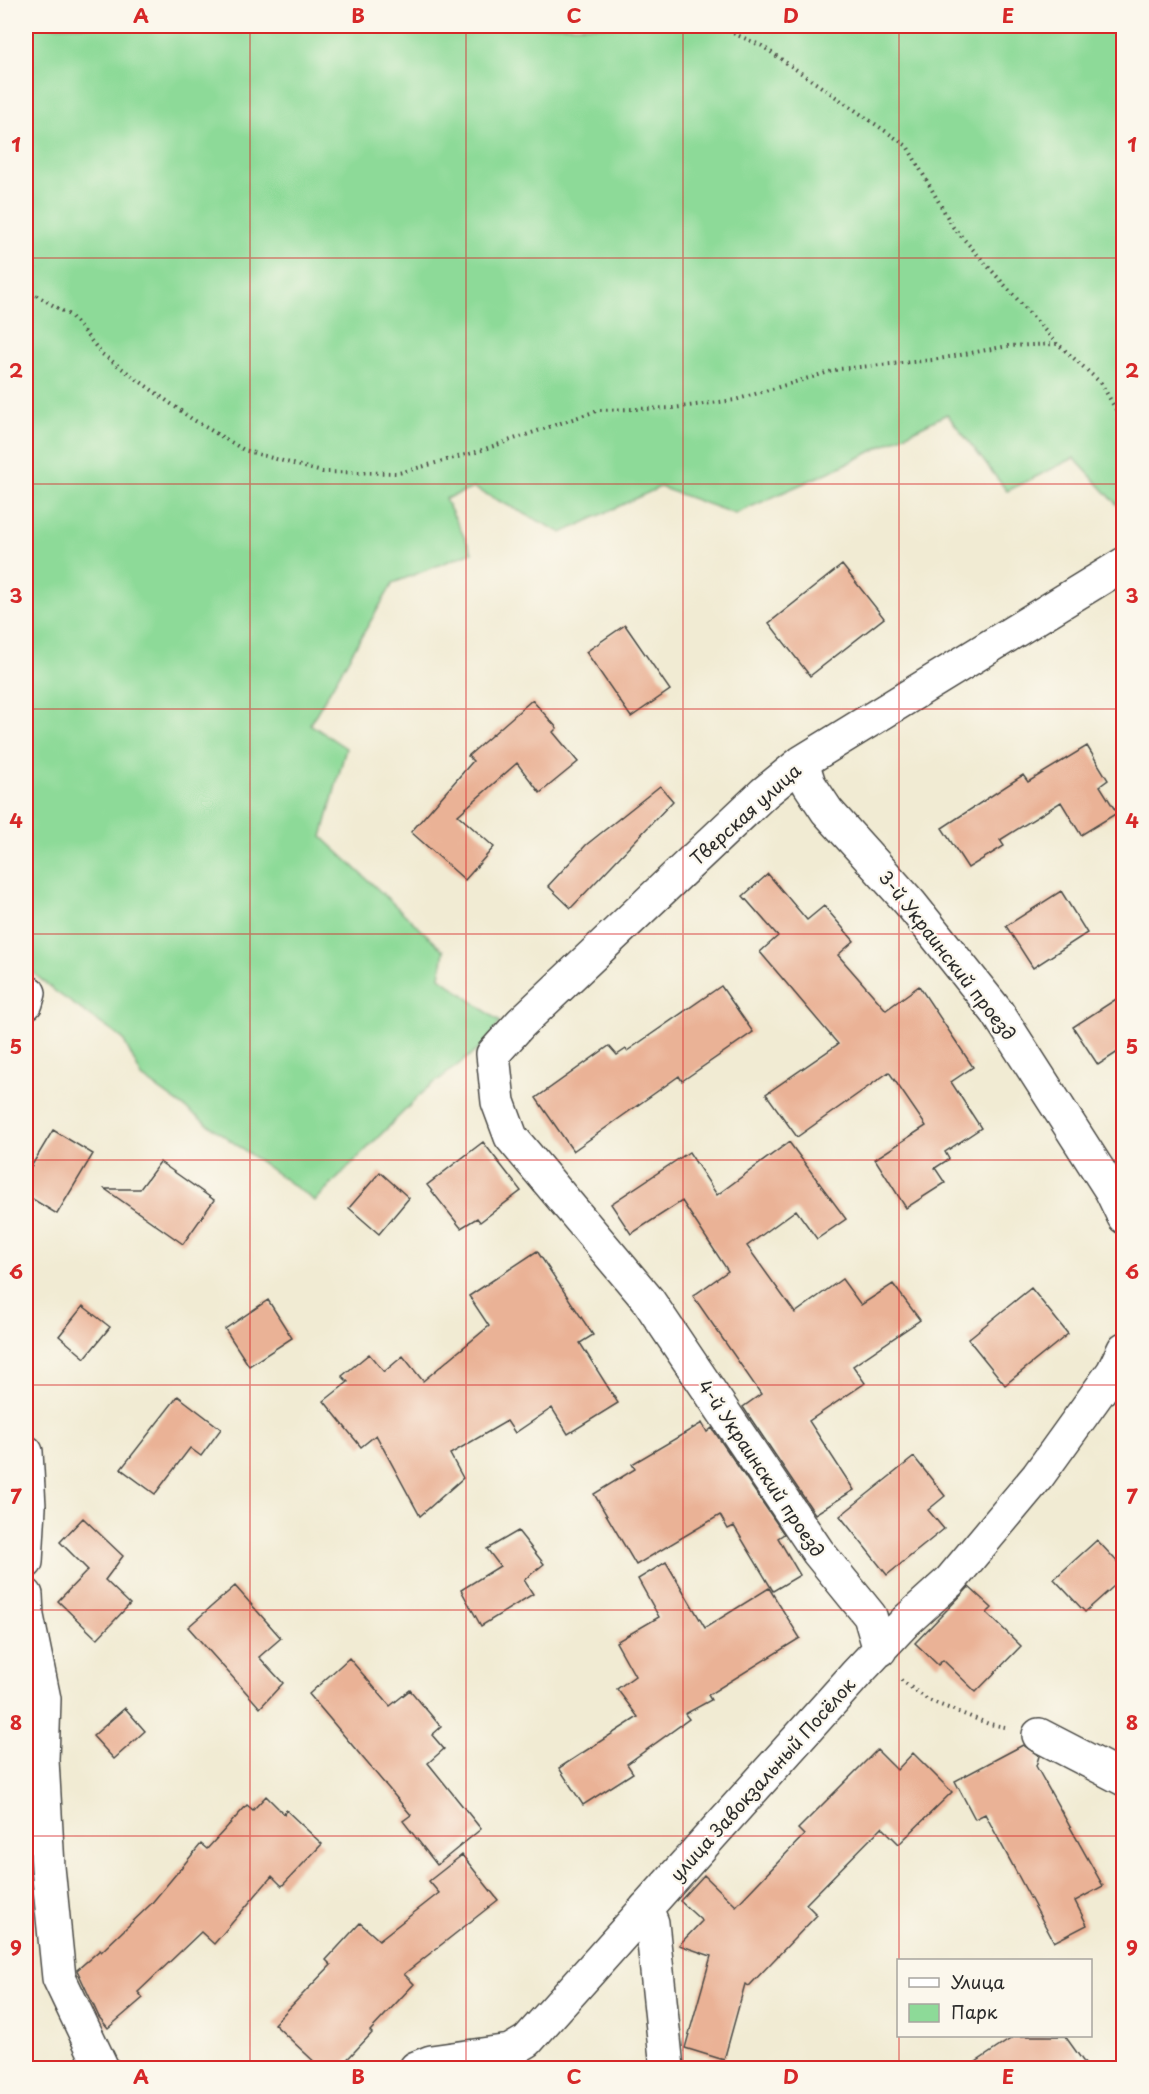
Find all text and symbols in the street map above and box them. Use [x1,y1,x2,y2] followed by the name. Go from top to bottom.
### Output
[133,0,149,30] text: A
[351,0,365,30] text: B
[566,0,582,30] text: C
[783,0,799,30] text: D
[1002,0,1014,30] text: E
[11,129,21,159] text: 1
[1127,129,1137,159] text: 1
[9,355,23,385] text: 2
[1125,355,1139,385] text: 2
[9,580,23,610] text: 3
[1125,580,1139,610] text: 3
[684,756,807,871] street label: Тверская улица
[9,805,23,835] text: 4
[1125,805,1139,835] text: 4
[873,864,1023,1046] street label: 3-й Украинский проезд
[10,1031,22,1061] text: 5
[1126,1031,1138,1061] text: 5
[9,1256,23,1286] text: 6
[1125,1256,1139,1286] text: 6
[692,1374,832,1562] street label: 4-й Украинский проезд
[10,1481,22,1511] text: 7
[1126,1481,1138,1511] text: 7
[663,1671,861,1887] street label: улица Завокзальный Посёлок
[10,1707,22,1737] text: 8
[1126,1707,1138,1737] text: 8
[10,1932,22,1962] text: 9
[1126,1932,1138,1962] text: 9
[897,1959,1092,2037] legend
[951,1968,1005,1995] text: Улица
[951,1998,998,2025] text: Парк
[133,2061,149,2091] text: A
[351,2061,365,2091] text: B
[566,2061,582,2091] text: C
[783,2061,799,2091] text: D
[1002,2061,1014,2091] text: E

